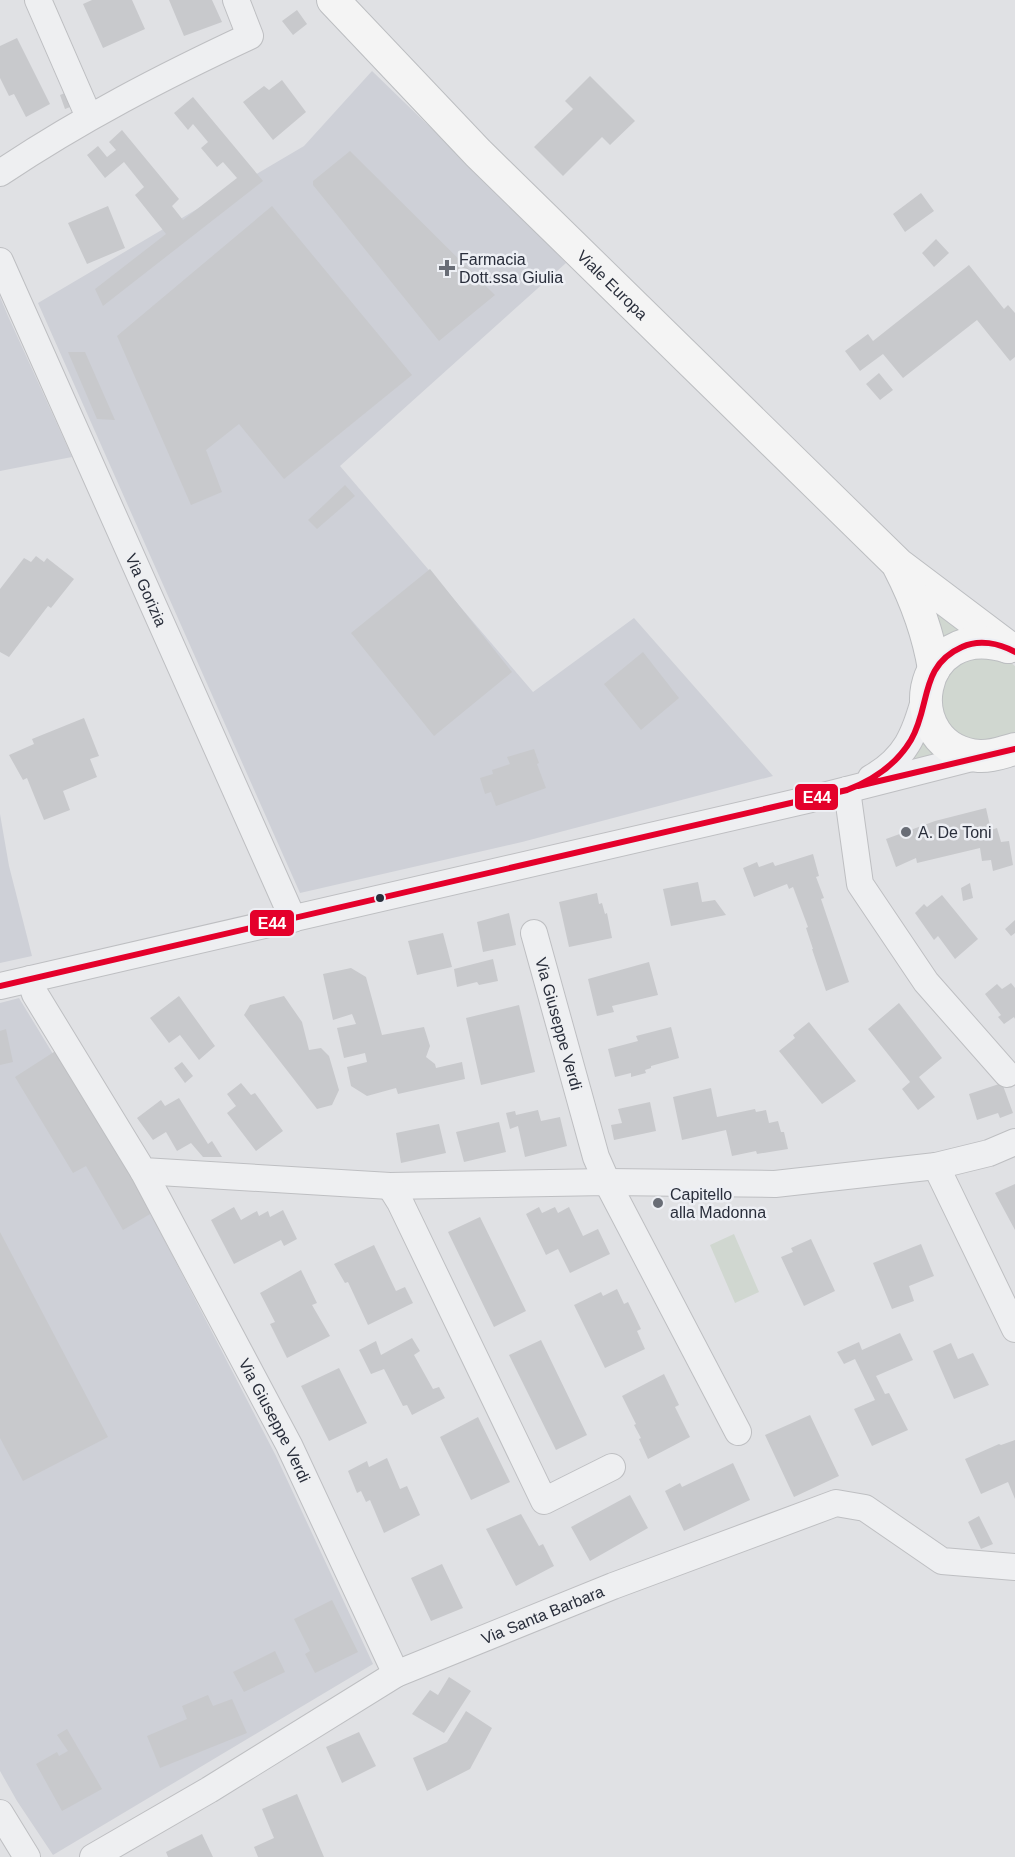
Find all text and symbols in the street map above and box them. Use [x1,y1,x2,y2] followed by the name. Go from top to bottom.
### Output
[574,247,651,323] street label: Viale Europa
[459,251,563,286] place label: Farmacia Dott.ssa Giulia
[440,261,454,275] marker: Farmacia Dott.ssa Giulia
[122,551,170,629] street label: Via Gorizia
[794,783,839,811] line badge: E44
[803,789,831,806] text: E44
[918,824,992,841] place label: A. De Toni
[899,825,913,839] marker: A. De Toni
[374,892,386,904] unlabelled marker
[249,909,295,937] line badge: E44
[258,915,286,932] text: E44
[532,956,585,1092] street label: Via Giuseppe Verdi
[670,1186,766,1221] place label: Capitello alla Madonna
[651,1196,665,1210] marker: Capitello alla Madonna
[236,1356,313,1485] street label: Via Giuseppe Verdi
[479,1583,606,1648] street label: Via Santa Barbara

